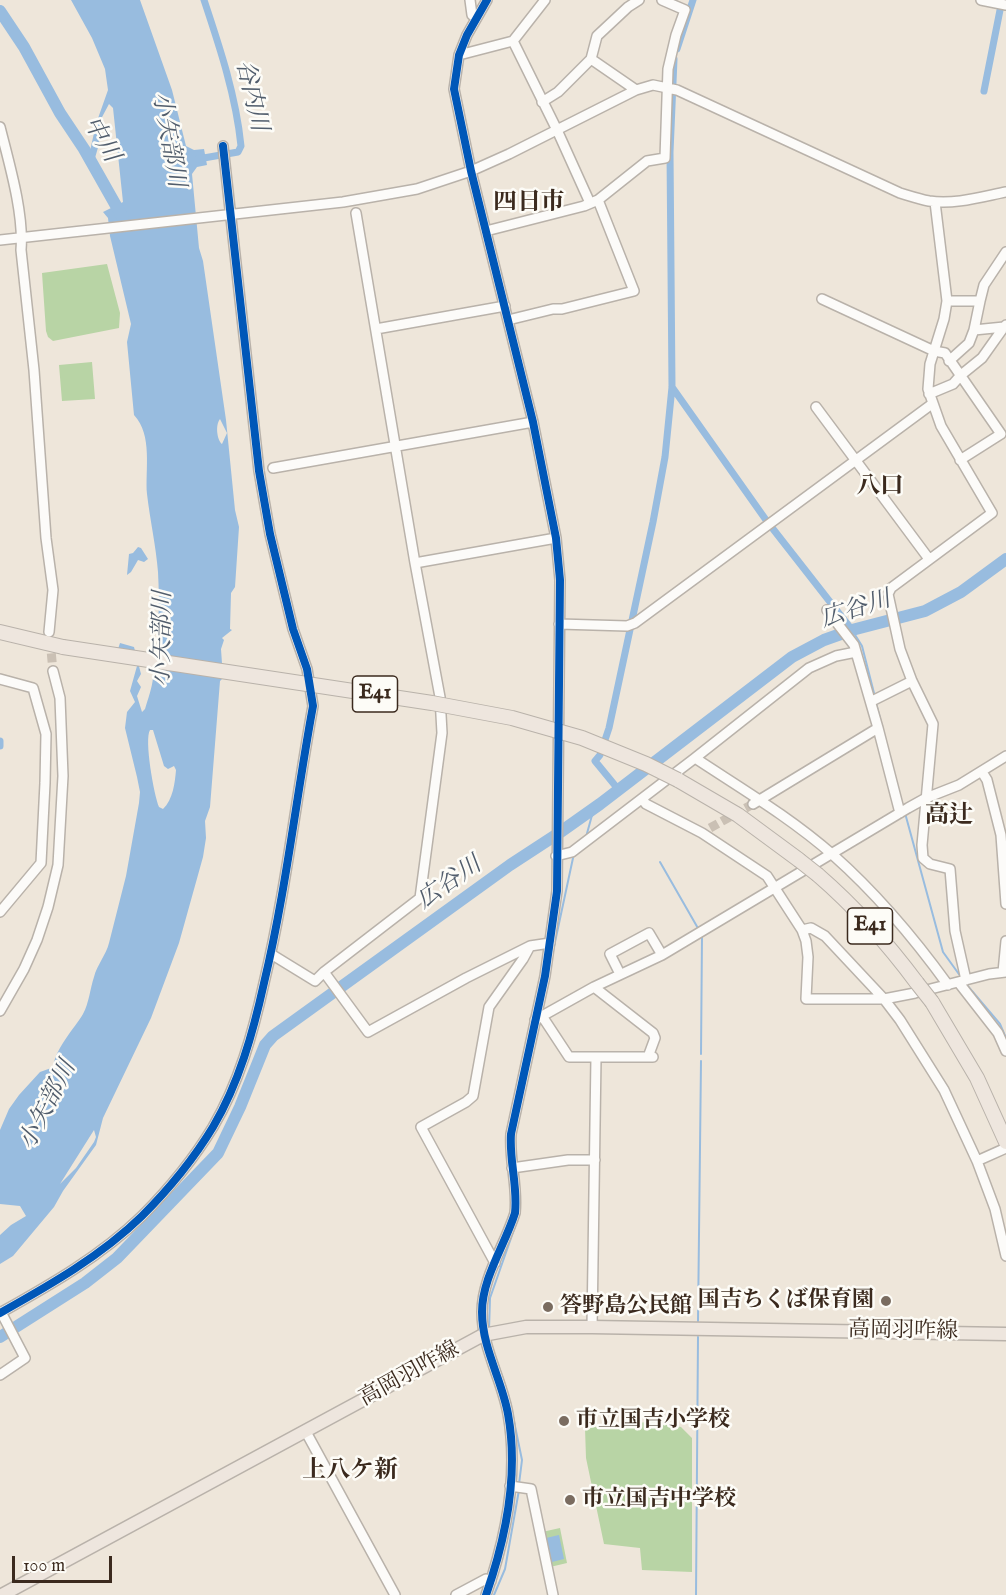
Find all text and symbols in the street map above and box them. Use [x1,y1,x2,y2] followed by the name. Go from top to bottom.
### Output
[228,58,272,134] water label: 谷内川
[144,90,190,190] water label: 小矢部川
[76,112,124,168] water label: 中川
[493,190,565,218] district label: 四日市
[856,474,904,502] district label: 八口
[817,586,895,636] water label: 広谷川
[149,591,179,687] water label: 小矢部川
[352,676,398,712] road number: E41
[925,803,973,831] district label: 高辻
[412,852,488,916] water label: 広谷川
[848,908,892,944] road number: E41
[14,1057,84,1155] water label: 小矢部川
[698,1288,874,1314] place label: 国吉ちくば保育園
[560,1294,692,1320] place label: 答野島公民館
[879,1294,893,1308] marker: 国吉ちくば保育園
[541,1300,555,1314] marker: 答野島公民館
[848,1318,958,1346] street label: 高岡羽咋線
[355,1337,465,1413] street label: 高岡羽咋線
[576,1408,730,1434] place label: 市立国吉小学校
[557,1414,571,1428] marker: 市立国吉小学校
[302,1458,398,1486] district label: 上八ケ新
[582,1487,736,1513] place label: 市立国吉中学校
[563,1493,577,1507] marker: 市立国吉中学校
[15,1544,116,1582] scale bar
[23,1555,65,1578] text: 100 m

